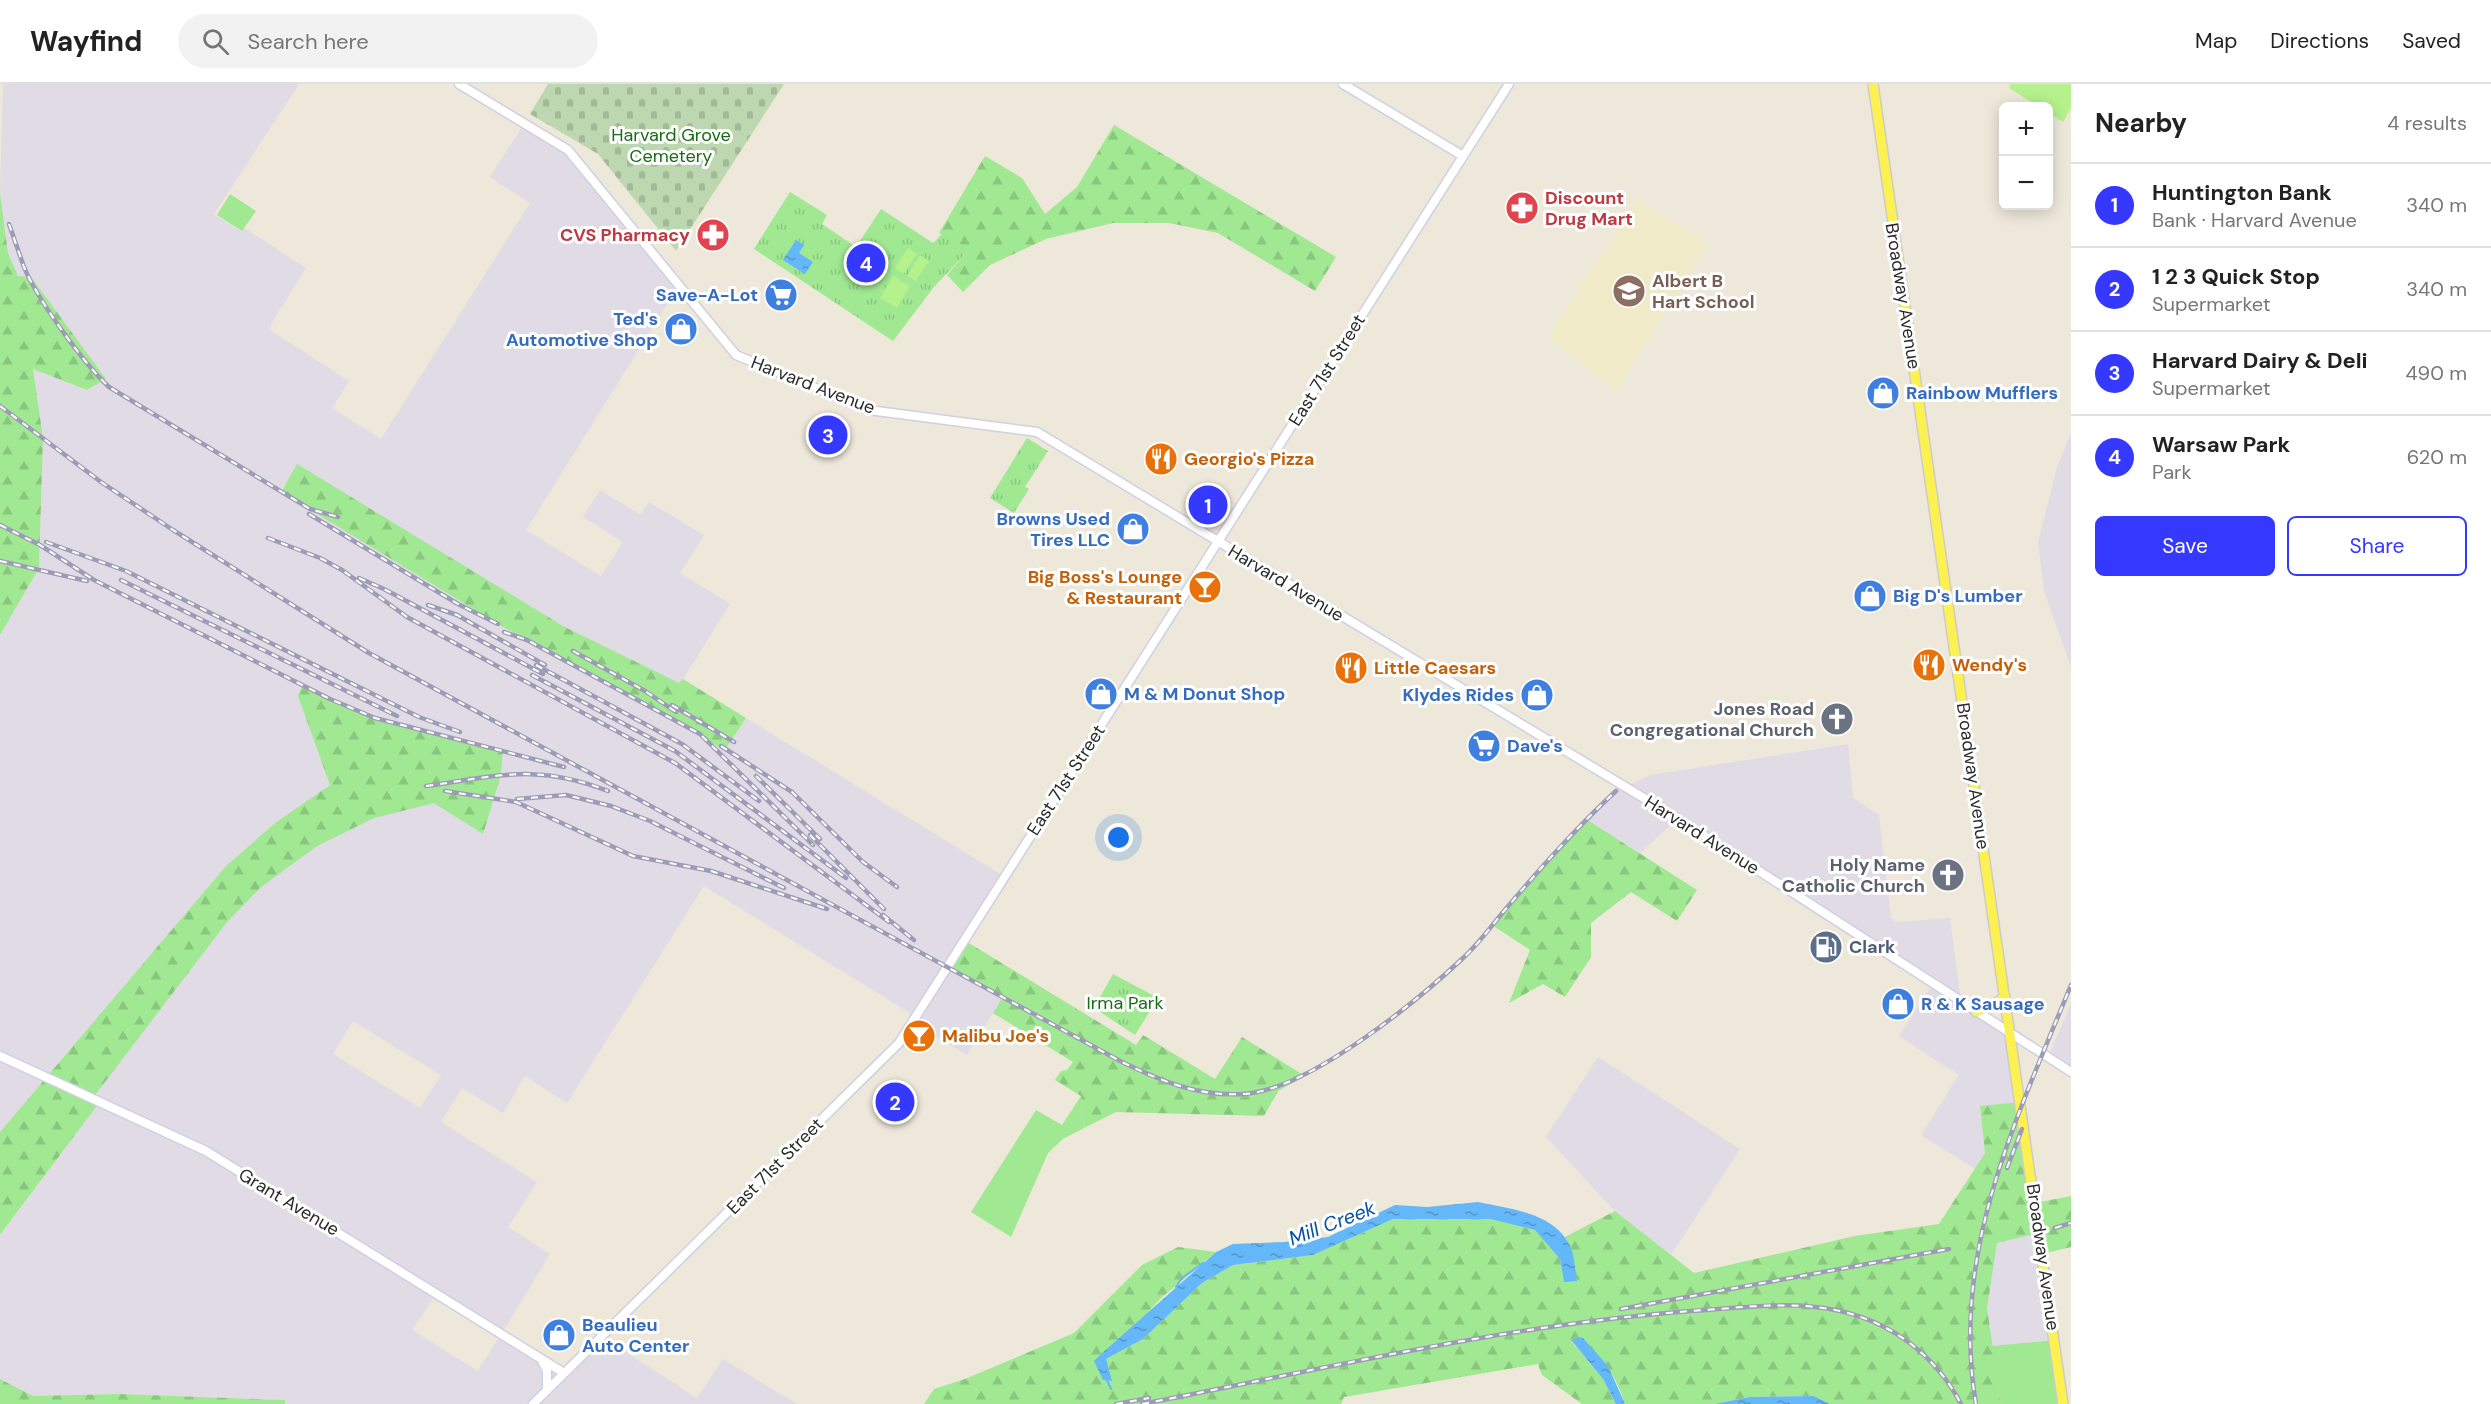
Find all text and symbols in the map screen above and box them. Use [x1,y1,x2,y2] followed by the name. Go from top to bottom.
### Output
[178,14,598,68] search box
[30,23,142,60] text: Wayfind
[199,25,232,58] icon: search
[247,27,369,56] text: Search here
[2195,27,2237,55] text: Map
[2270,27,2369,55] text: Directions
[2402,27,2461,55] text: Saved
[1999,102,2053,210] map controls
[1999,102,2053,156] button: +
[2095,106,2187,140] text: Nearby
[2387,110,2467,136] text: 4 results
[611,123,731,168] park label: Harvard Grove Cemetery
[1999,156,2053,210] button: −
[2152,178,2332,207] text: Huntington Bank
[1545,186,1633,231] place label: Discount Drug Mart
[1504,190,1540,226] pharmacy icon: Discount Drug Mart
[2111,192,2118,218] text: 1
[2406,192,2467,218] text: 340 m
[2152,207,2357,233] text: Bank · Harvard Avenue
[695,217,731,253] pharmacy icon: CVS Pharmacy
[1880,221,1926,371] street label: Broadway Avenue
[560,223,690,247] place label: CVS Pharmacy
[846,240,886,285] pin: 4
[2152,262,2320,291] text: 1 2 3 Quick Stop
[1652,269,1754,314] place label: Albert B Hart School
[1611,273,1647,309] school or university icon: Albert B Hart School
[2109,276,2120,302] text: 2
[2406,276,2467,302] text: 340 m
[763,277,799,313] supermarket icon: Save-A-Lot
[656,283,758,307] place label: Save-A-Lot
[2152,291,2271,317] text: Supermarket
[506,307,658,352] place label: Ted's Automotive Shop
[1283,310,1371,430] street label: East 71st Street
[663,311,699,347] shop icon: Ted's Automotive Shop
[2152,346,2368,375] text: Harvard Dairy & Deli
[748,350,878,420] street label: Harvard Avenue
[2108,360,2121,386] text: 3
[2405,360,2467,386] text: 490 m
[1865,375,1901,411] shop icon: Rainbow Mufflers
[2152,375,2271,401] text: Supermarket
[1906,381,2058,405] place label: Rainbow Mufflers
[808,412,848,458] pin: 3
[2152,430,2290,459] text: Warsaw Park
[1143,441,1179,477] restaurant icon: Georgio's Pizza
[2108,444,2121,470] text: 4
[2407,444,2467,470] text: 620 m
[1184,447,1314,471] place label: Georgio's Pizza
[2152,459,2192,485] text: Park
[1188,482,1228,528] pin: 1
[996,507,1110,552] place label: Browns Used Tires LLC
[1115,511,1151,547] shop icon: Browns Used Tires LLC
[2095,516,2275,576] button: Save
[2287,516,2467,576] button: Share
[1224,539,1348,627] street label: Harvard Avenue
[1028,565,1182,610] place label: Big Boss's Lounge & Restaurant
[1187,569,1223,605] bar icon: Big Boss's Lounge & Restaurant
[1852,578,1888,614] shop icon: Big D's Lumber
[1893,584,2023,608] place label: Big D's Lumber
[1911,647,1947,683] restaurant icon: Wendy's
[1333,650,1369,686] restaurant icon: Little Caesars
[1952,653,2027,677] place label: Wendy's
[1374,656,1496,680] place label: Little Caesars
[1083,676,1119,712] shop icon: M & M Donut Shop
[1519,677,1555,713] shop icon: Klydes Rides
[1124,682,1285,706] place label: M & M Donut Shop
[1402,683,1514,707] place label: Klydes Rides
[1610,697,1814,742] place label: Jones Road Congregational Church
[1819,701,1855,737] church icon: Jones Road Congregational Church
[1951,701,1995,851] street label: Broadway Avenue
[1021,720,1111,840] street label: East 71st Street
[1466,728,1502,764] supermarket icon: Dave's
[1507,734,1563,758] place label: Dave's
[1640,790,1764,880] street label: Harvard Avenue
[1104,823,1133,852] your location
[1782,853,1925,898] place label: Holy Name Catholic Church
[1930,857,1966,893] church icon: Holy Name Catholic Church
[1808,929,1844,965] fuel station icon: Clark
[1849,935,1896,959] place label: Clark
[1880,986,1916,1022] shop icon: R & K Sausage
[1086,991,1164,1015] park label: Irma Park
[1921,992,2045,1016] place label: R & K Sausage
[901,1018,937,1054] bar icon: Malibu Joe's
[942,1024,1049,1048] place label: Malibu Joe's
[876,1080,914,1124] pin: 2
[722,1113,828,1219] street label: East 71st Street
[234,1163,344,1241] street label: Grant Avenue
[2021,1182,2065,1332] street label: Broadway Avenue
[1285,1194,1380,1251] water label: Mill Creek
[582,1313,689,1358] place label: Beaulieu Auto Center
[541,1317,577,1353] shop icon: Beaulieu Auto Center

